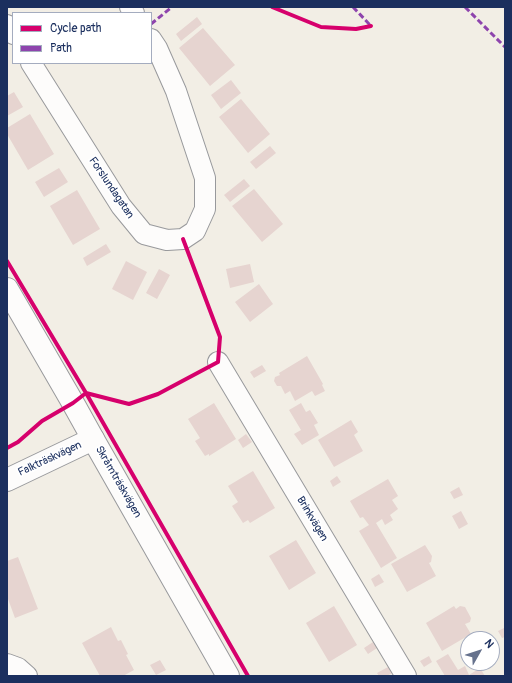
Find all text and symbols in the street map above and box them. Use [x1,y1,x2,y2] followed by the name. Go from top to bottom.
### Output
[12,12,152,64] legend
[50,21,101,36] text: Cycle path
[50,41,72,56] text: Path
[86,155,136,221] street label: Forslundagatan
[16,439,84,479] street label: Falkträskvägen
[92,444,144,520] street label: Skråmträskvägen
[293,494,331,544] street label: Brinkvägen
[460,631,500,671] north arrow
[482,637,496,651] text: N

